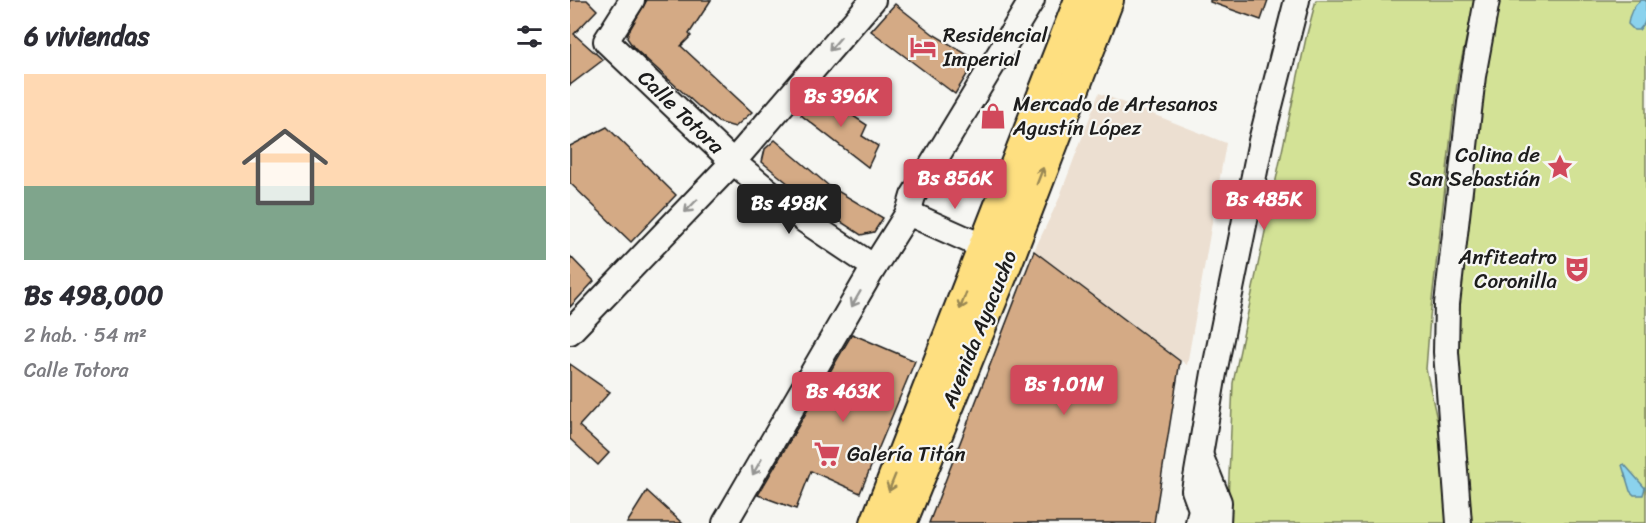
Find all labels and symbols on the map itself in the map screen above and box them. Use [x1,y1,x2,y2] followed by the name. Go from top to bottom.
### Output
[942,16,1048,78] place label: Residencial Imperial
[908,32,938,62] hotel icon: Residencial Imperial
[828,36,842,51] one-way arrow
[628,60,734,164] street label: Calle Totora
[786,77,896,128] pin: Bs 396K
[1012,85,1218,147] place label: Mercado de Artesanos Agustín López
[978,101,1008,131] shop icon: Mercado de Artesanos Agustín López
[1408,136,1540,198] place label: Colina de San Sebastián
[1545,152,1575,182] place icon: Colina de San Sebastián
[900,159,1010,210] pin: Bs 856K
[1035,167,1046,186] one-way arrow
[1209,180,1319,231] pin: Bs 485K
[734,184,844,235] pin: Bs 498K
[684,198,699,213] one-way arrow
[1457,238,1557,300] place label: Anfiteatro Coronilla
[930,244,1028,415] street label: Avenida Ayacucho
[1562,254,1592,284] theatre icon: Anfiteatro Coronilla
[849,290,861,307] one-way arrow
[957,291,968,310] one-way arrow
[1002,365,1126,416] pin: Bs 1.01M
[788,372,898,423] pin: Bs 463K
[847,435,966,473] place label: Galería Titán
[812,439,842,469] supermarket icon: Galería Titán
[751,458,763,475] one-way arrow
[886,473,897,491] one-way arrow

